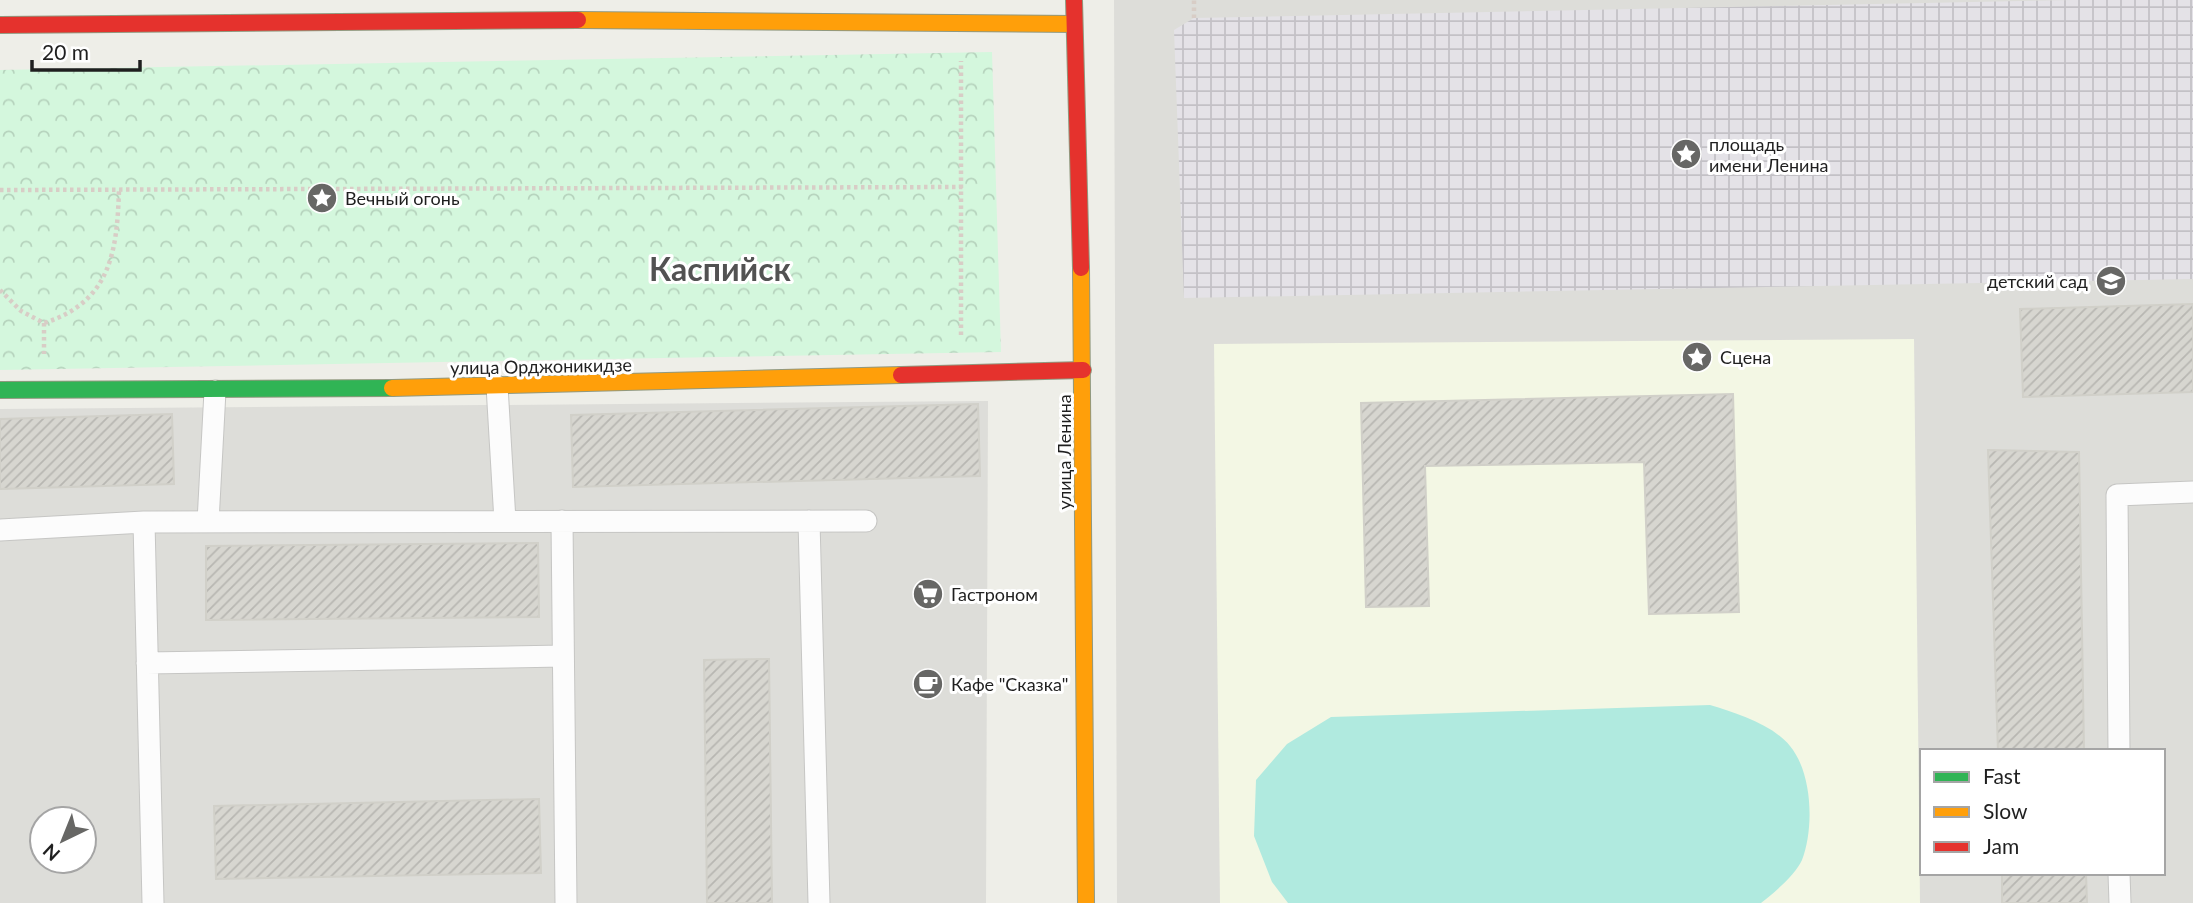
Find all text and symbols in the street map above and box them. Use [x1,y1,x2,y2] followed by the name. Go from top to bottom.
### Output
[32,28,140,72] scale bar
[42,39,89,64] text: 20 m
[1709,133,1829,176] place label: площадь имени Ленина
[1669,137,1703,171] place icon: площадь имени Ленина
[305,181,339,215] place icon: Вечный огонь
[345,187,460,209] place label: Вечный огонь
[649,249,792,288] district label: Каспийск
[2094,264,2128,298] school or university icon: детский сад
[1987,270,2088,292] place label: детский сад
[1680,340,1714,374] place icon: Сцена
[1720,346,1771,368] place label: Сцена
[450,353,632,379] street label: улица Орджоникидзе
[1053,394,1075,510] street label: улица Ленина
[911,577,945,611] supermarket icon: Гастроном
[951,583,1038,605] place label: Гастроном
[911,667,945,701] cafe icon: Кафе "Сказка"
[951,673,1068,695] place label: Кафе "Сказка"
[1920,749,2165,875] legend
[1983,763,2021,788] text: Fast
[1983,798,2028,823] text: Slow
[28,805,98,875] north arrow
[1983,833,2019,858] text: Jam
[38,839,64,866] text: N

